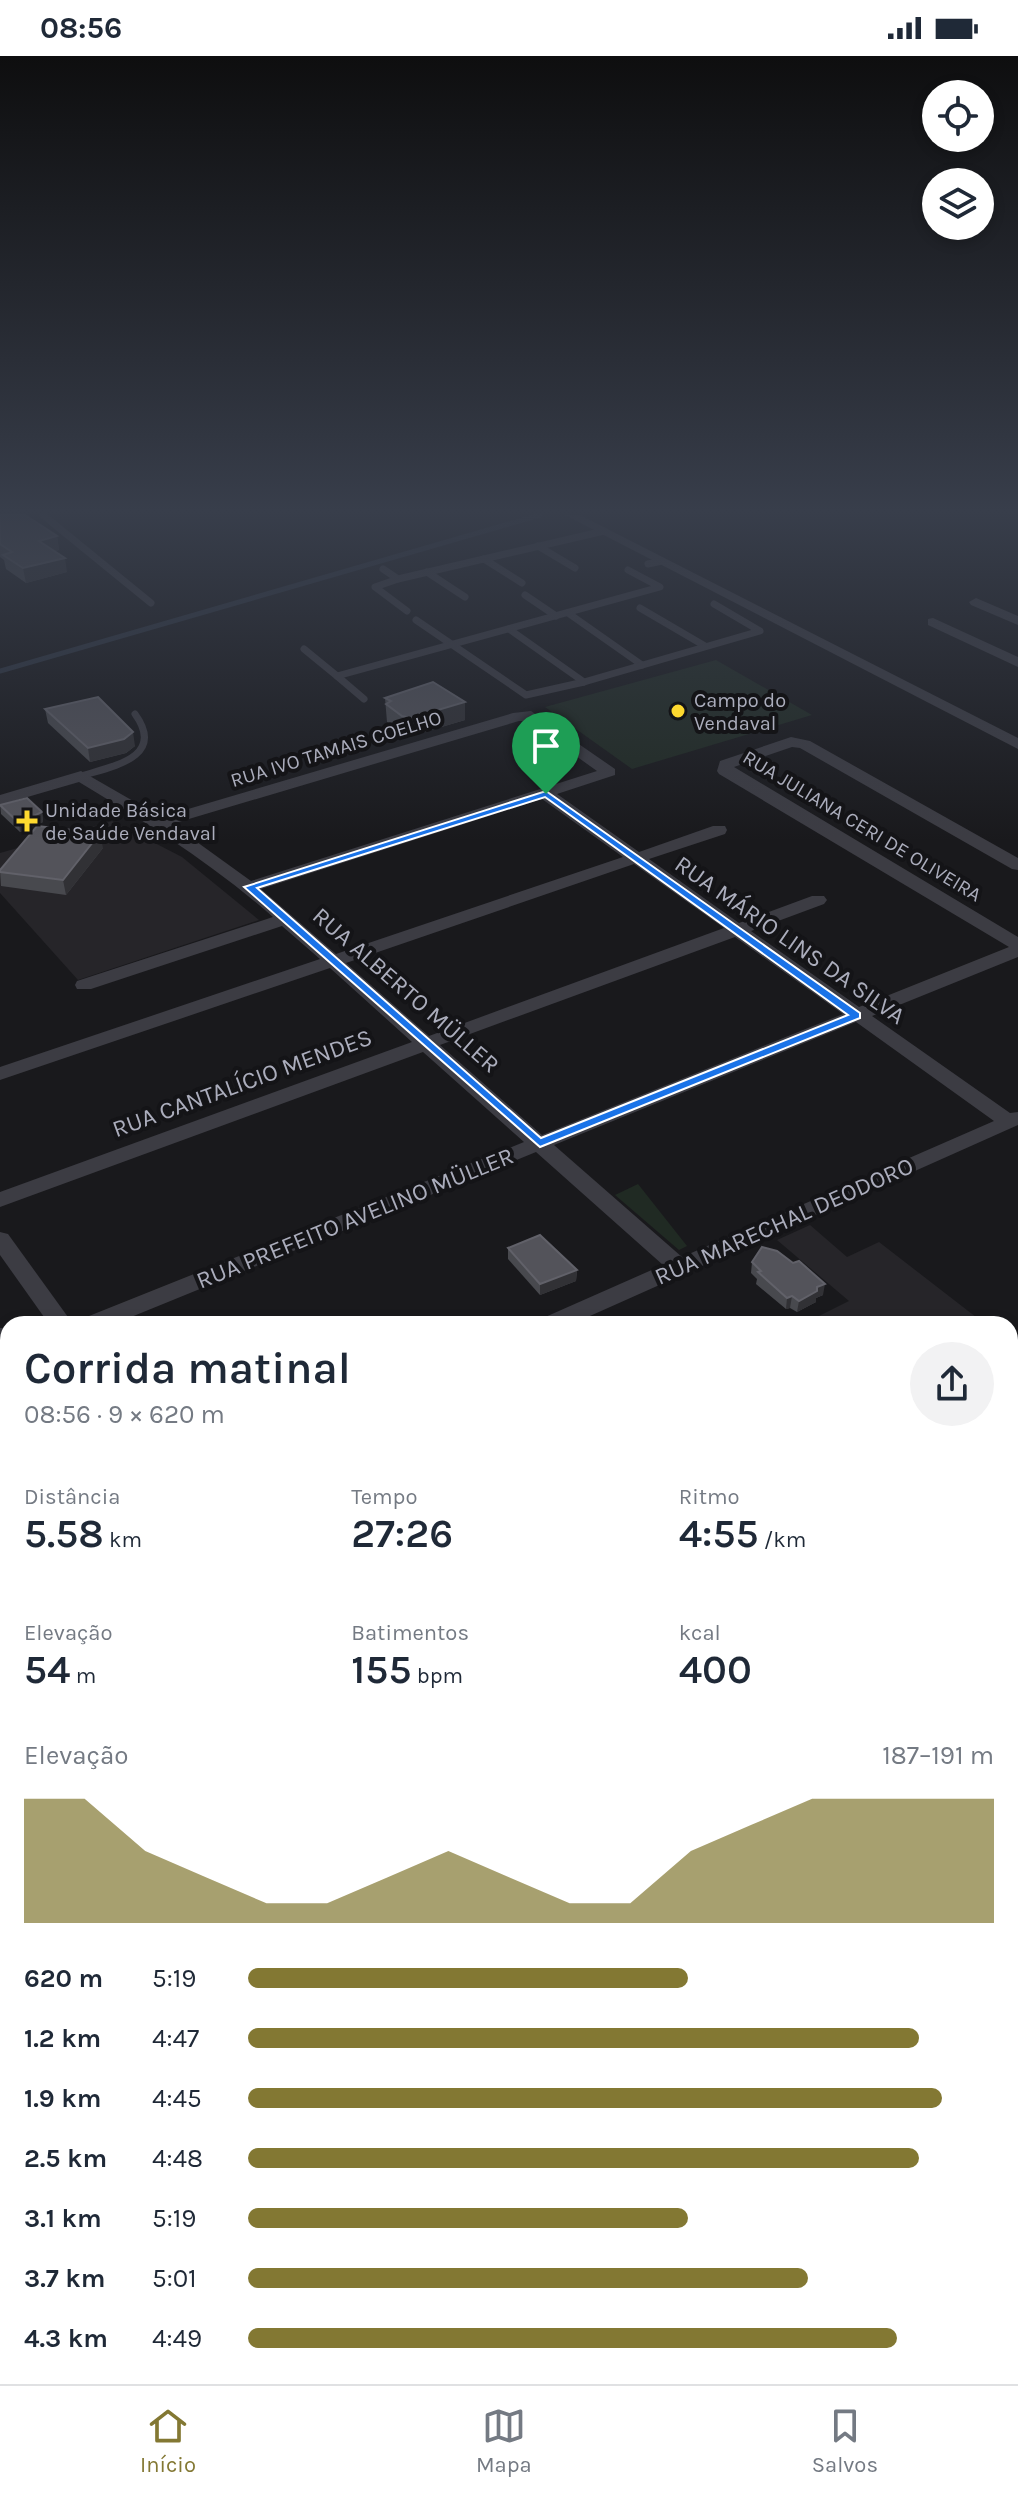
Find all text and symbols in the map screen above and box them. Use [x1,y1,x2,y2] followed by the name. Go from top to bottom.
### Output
[40,10,122,46] text: 08:56
[922,80,994,240] map controls
[922,80,994,152] button: locate
[922,168,994,240] button: layers
[694,689,786,735] place label: Campo do Vendaval
[669,702,687,720] marker: Campo do Vendaval
[228,706,444,792] street label: RUA IVO TAMAIS COELHO
[512,712,580,794] pin
[524,724,568,768] icon: arrive
[739,746,985,906] street label: RUA JULIANA CERI DE OLIVEIRA
[45,799,216,845] place label: Unidade Básica de Saúde Vendaval
[16,810,38,832] marker: Unidade Básica de Saúde Vendaval
[670,849,911,1030] street label: RUA MÁRIO LINS DA SILVA
[307,901,505,1079] street label: RUA ALBERTO MÜLLER
[108,1022,376,1143] street label: RUA CANTALÍCIO MENDES
[192,1141,518,1295] street label: RUA PREFEITO AVELINO MÜLLER
[650,1151,918,1291] street label: RUA MARECHAL DEODORO
[910,1342,994,1426] button: share
[24,1343,351,1394] text: Corrida matinal
[24,1399,225,1430] text: 08:56 · 9 × 620 m
[24,1484,120,1510] text: Distância
[351,1484,417,1510] text: Tempo
[679,1484,740,1510] text: Ritmo
[24,1510,104,1557] text: 5.58
[351,1510,453,1557] text: 27:26
[679,1510,759,1557] text: 4:55
[104,1527,142,1553] text: km
[759,1527,806,1553] text: /km
[24,1620,112,1646] text: Elevação
[351,1620,469,1646] text: Batimentos
[679,1620,721,1646] text: kcal
[24,1646,70,1693] text: 54
[351,1646,411,1693] text: 155
[679,1646,752,1693] text: 400
[70,1663,96,1689] text: m
[411,1663,463,1689] text: bpm
[24,1740,129,1771] text: Elevação
[882,1740,994,1771] text: 187–191 m
[24,1963,103,1994] text: 620 m
[152,1963,196,1994] text: 5:19
[24,2023,101,2054] text: 1.2 km
[152,2023,199,2054] text: 4:47
[24,2083,101,2114] text: 1.9 km
[152,2083,202,2114] text: 4:45
[24,2143,107,2174] text: 2.5 km
[152,2143,203,2174] text: 4:48
[24,2203,102,2234] text: 3.1 km
[152,2203,196,2234] text: 5:19
[24,2263,105,2294] text: 3.7 km
[152,2263,197,2294] text: 5:01
[24,2323,108,2354] text: 4.3 km
[152,2323,202,2354] text: 4:49
[140,2404,196,2478] tab: Início
[476,2404,532,2478] tab: Mapa
[812,2404,878,2478] tab: Salvos

